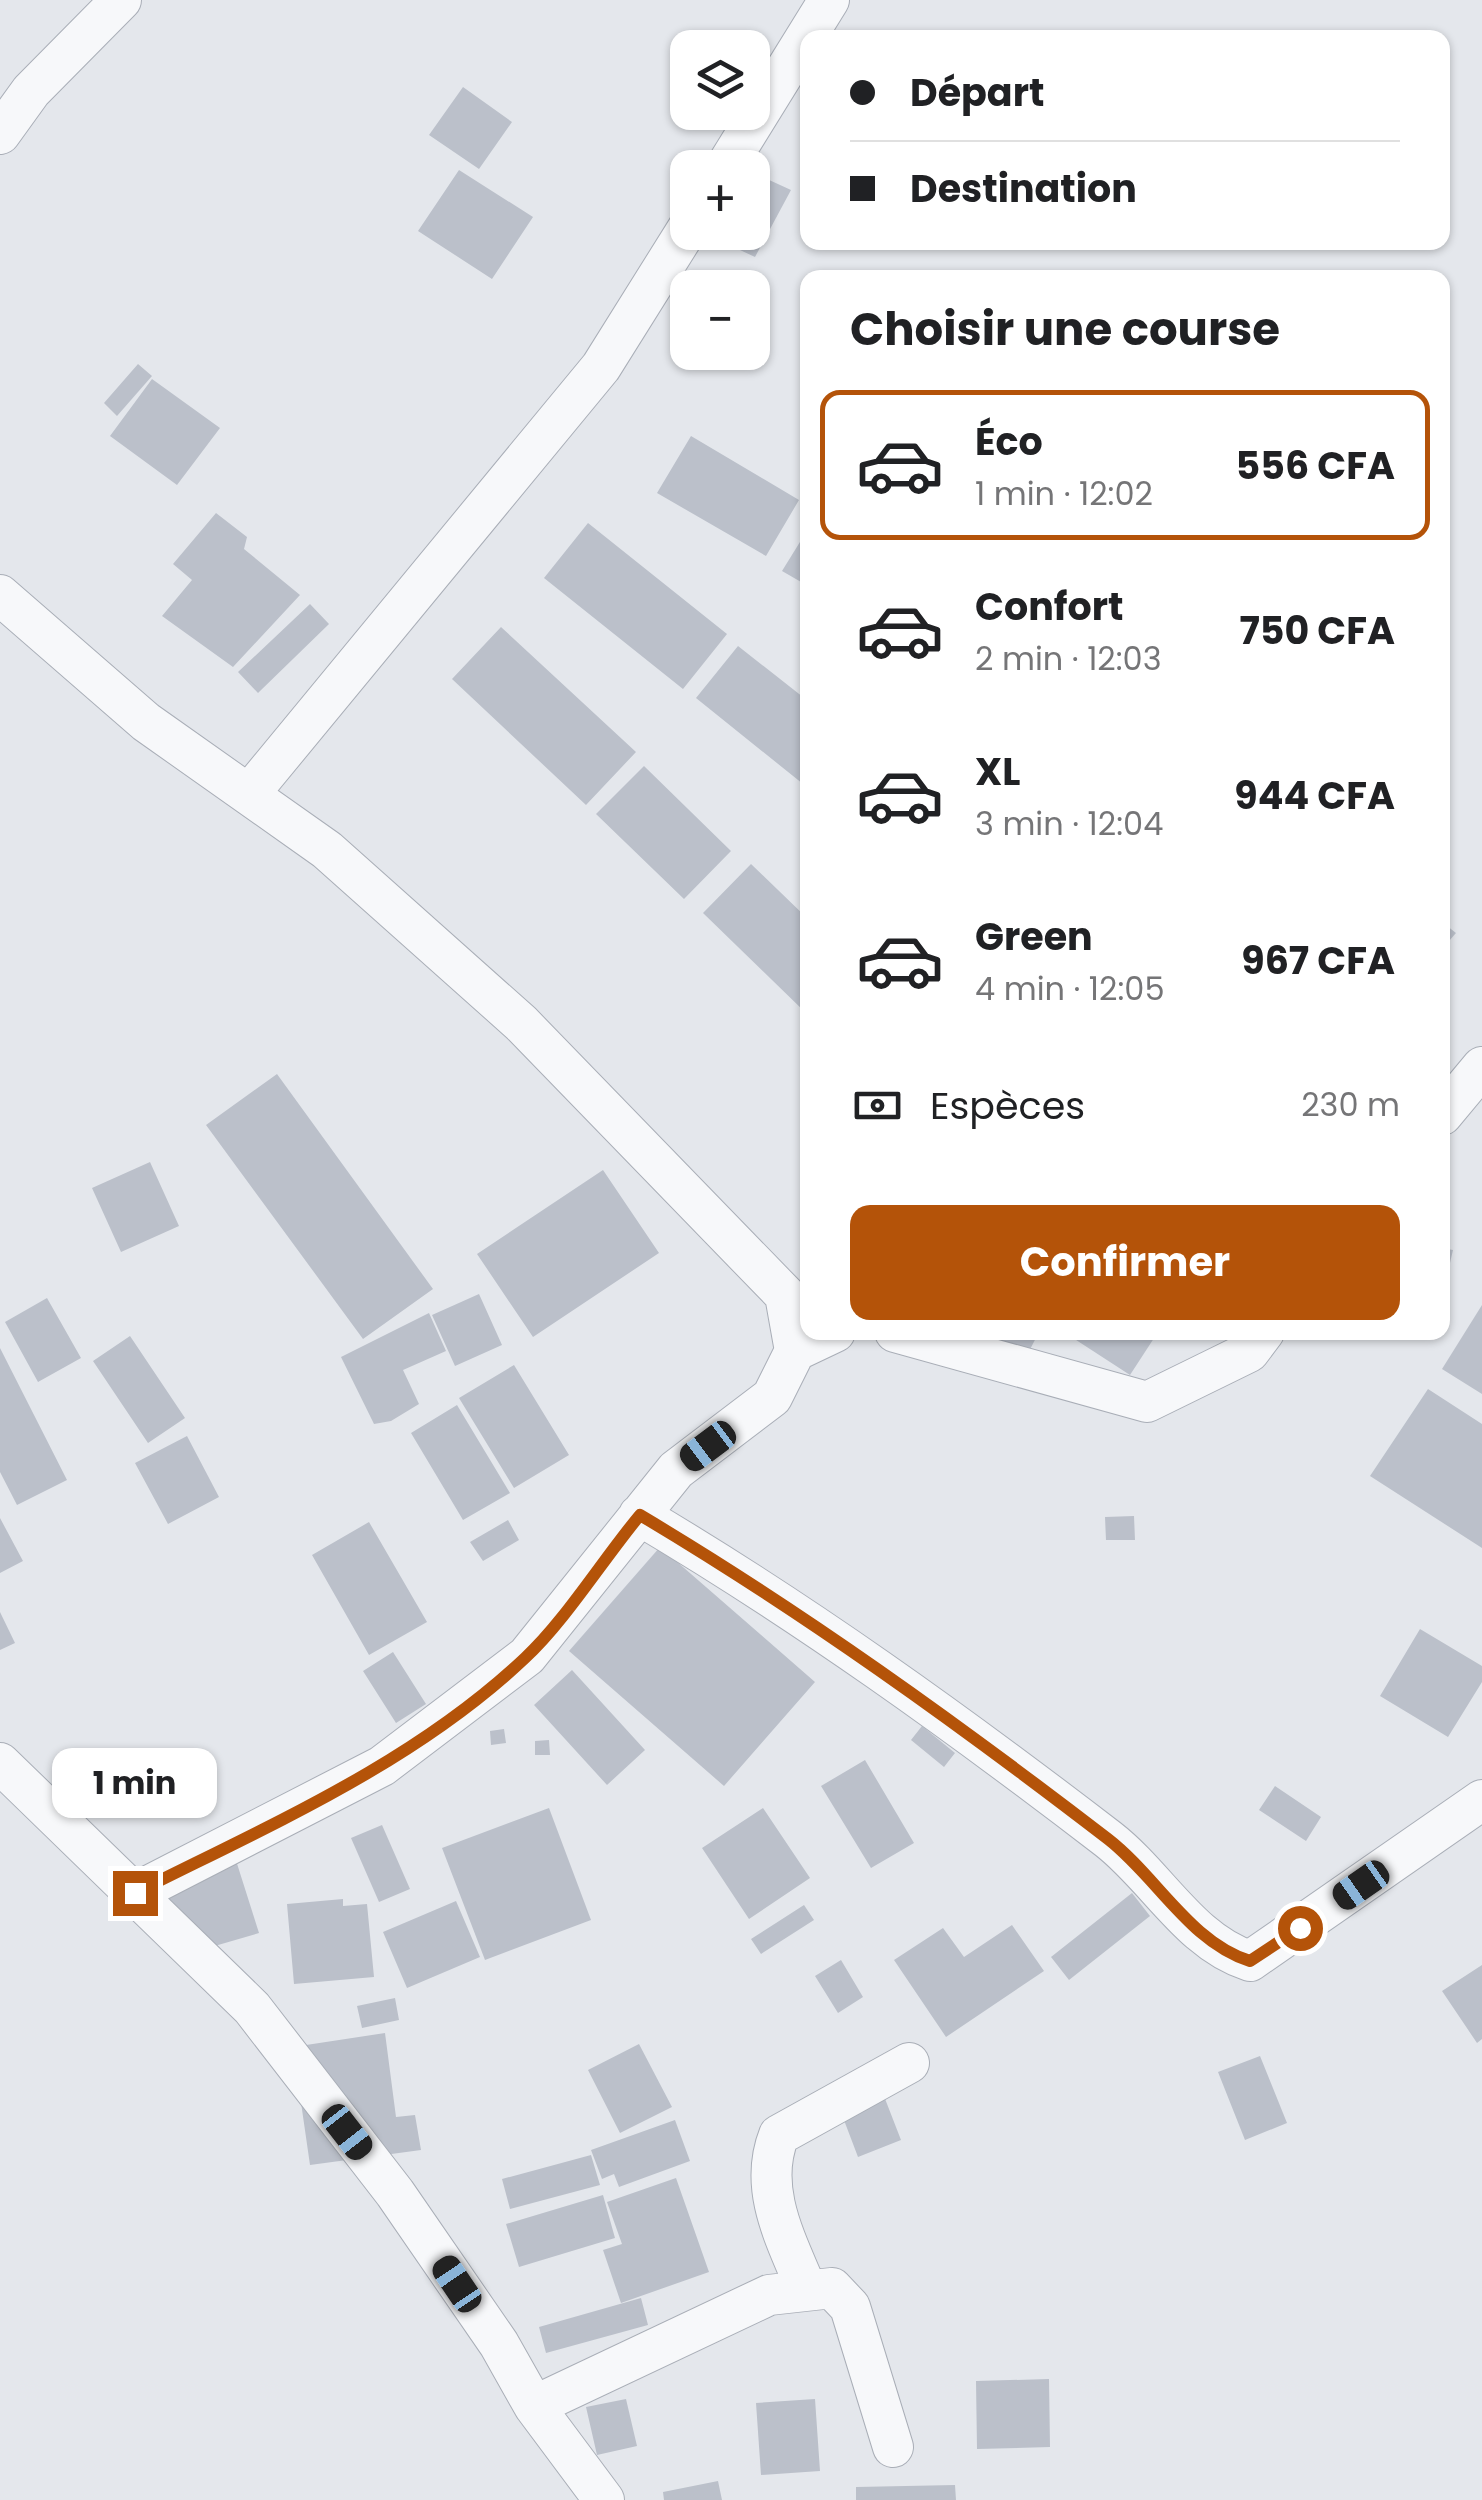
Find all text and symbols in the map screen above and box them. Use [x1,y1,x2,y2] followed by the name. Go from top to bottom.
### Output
[670,30,770,370] map controls
[670,30,770,130] button: layers
[910,66,1044,119] text: Départ
[670,150,770,250] button: +
[910,162,1137,215] text: Destination
[670,270,770,370] button: −
[850,298,1280,361] text: Choisir une course
[975,415,1043,468] text: Éco
[855,420,945,510] icon: car
[1236,439,1395,492] text: 556 CFA
[975,471,1153,516] text: 1 min · 12:02
[975,580,1123,633] text: Confort
[855,585,945,675] icon: car
[1239,604,1395,657] text: 750 CFA
[975,636,1162,681] text: 2 min · 12:03
[975,745,1020,798] text: XL
[855,750,945,840] icon: car
[1234,769,1395,822] text: 944 CFA
[975,801,1163,846] text: 3 min · 12:04
[975,910,1093,963] text: Green
[855,915,945,1005] icon: car
[1241,934,1395,987] text: 967 CFA
[975,966,1165,1011] text: 4 min · 12:05
[850,1078,905,1133] icon: cash
[930,1079,1085,1132] text: Espèces
[1301,1082,1400,1127] text: 230 m
[850,1205,1400,1320] button: Confirmer
[675,1416,741,1476] car
[52,1748,218,1818] callout: 1 min
[93,1760,176,1805] text: 1 min
[1328,1856,1394,1914] car
[113,1871,158,1916] route end
[1278,1906,1323,1951] route start
[317,2099,377,2165] car
[428,2251,486,2317] car

